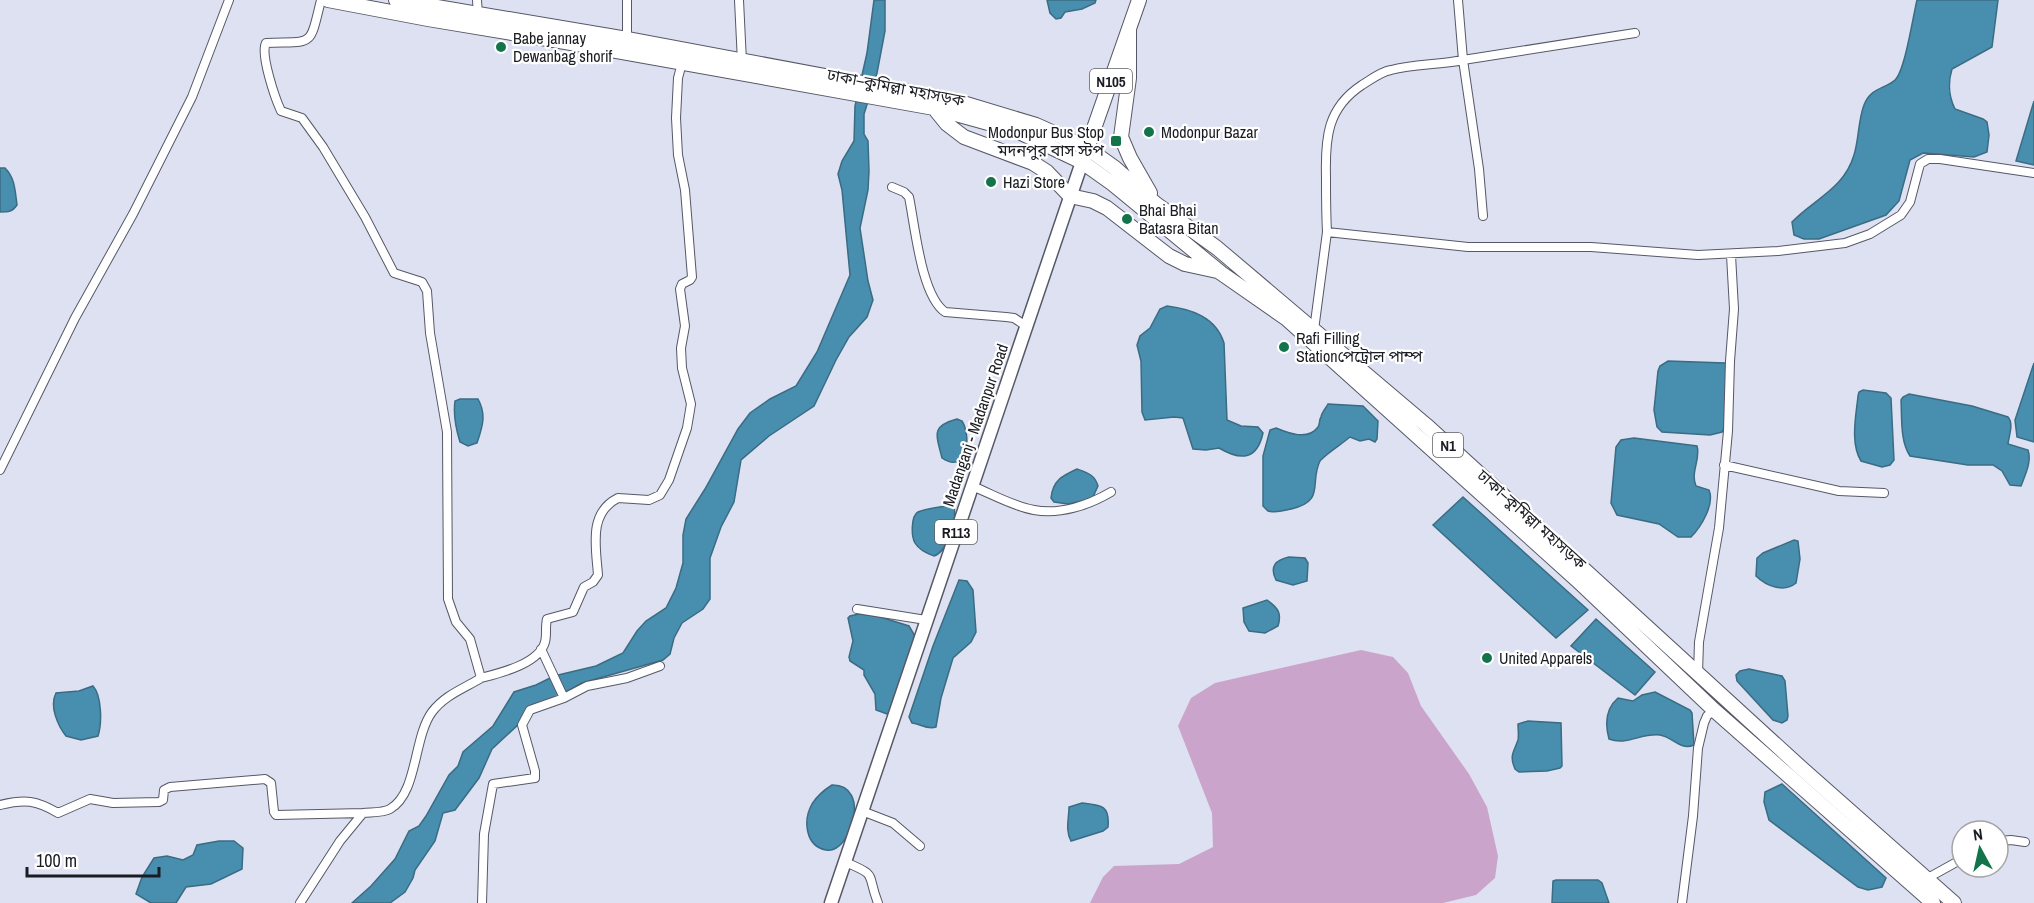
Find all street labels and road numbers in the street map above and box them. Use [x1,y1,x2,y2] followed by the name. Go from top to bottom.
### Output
[824,63,968,111] street label: ঢাকা–কুমিল্লা মহাসড়ক
[1090,69,1132,93] road number: N105
[937,341,1013,509] street label: Madanganj - Madanpur Road
[1433,433,1463,457] road number: N1
[1472,463,1592,575] street label: ঢাকা–কুমিল্লা মহাসড়ক
[935,520,977,544] road number: R113

